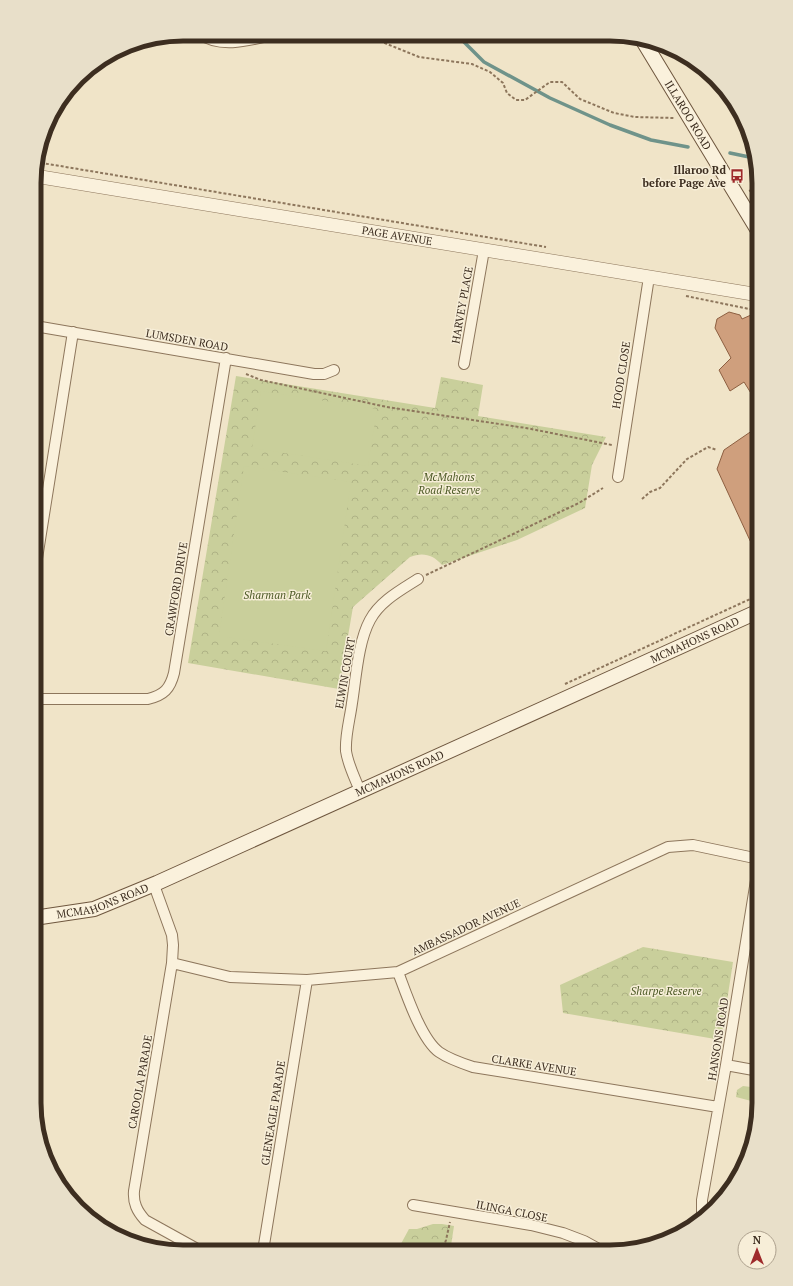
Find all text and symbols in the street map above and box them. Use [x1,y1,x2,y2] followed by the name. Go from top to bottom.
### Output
[662,78,715,153] street label: ILLAROO ROAD
[642,163,726,190] place label: Illaroo Rd before Page Ave
[729,168,745,184] bus stop icon: Illaroo Rd before Page Ave
[361,223,433,248] street label: PAGE AVENUE
[448,265,476,345] street label: HARVEY PLACE
[145,326,229,354] street label: LUMSDEN ROAD
[609,340,633,410] street label: HOOD CLOSE
[417,470,480,497] park label: McMahons Road Reserve
[162,541,190,637] street label: CRAWFORD DRIVE
[243,588,311,602] park label: Sharman Park
[648,614,742,666] street label: MCMAHONS ROAD
[332,636,358,710] street label: ELWIN COURT
[353,747,446,800] street label: MCMAHONS ROAD
[56,880,151,922] street label: MCMAHONS ROAD
[409,896,523,958] street label: AMBASSADOR AVENUE
[631,984,701,998] park label: Sharpe Reserve
[705,996,731,1081] street label: HANSONS ROAD
[125,1034,155,1130] street label: CAROOLA PARADE
[491,1051,577,1079] street label: CLARKE AVENUE
[258,1060,288,1166] street label: GLENEAGLE PARADE
[475,1197,549,1225] street label: ILINGA CLOSE
[737,1230,777,1270] north arrow
[753,1233,762,1247] text: N

